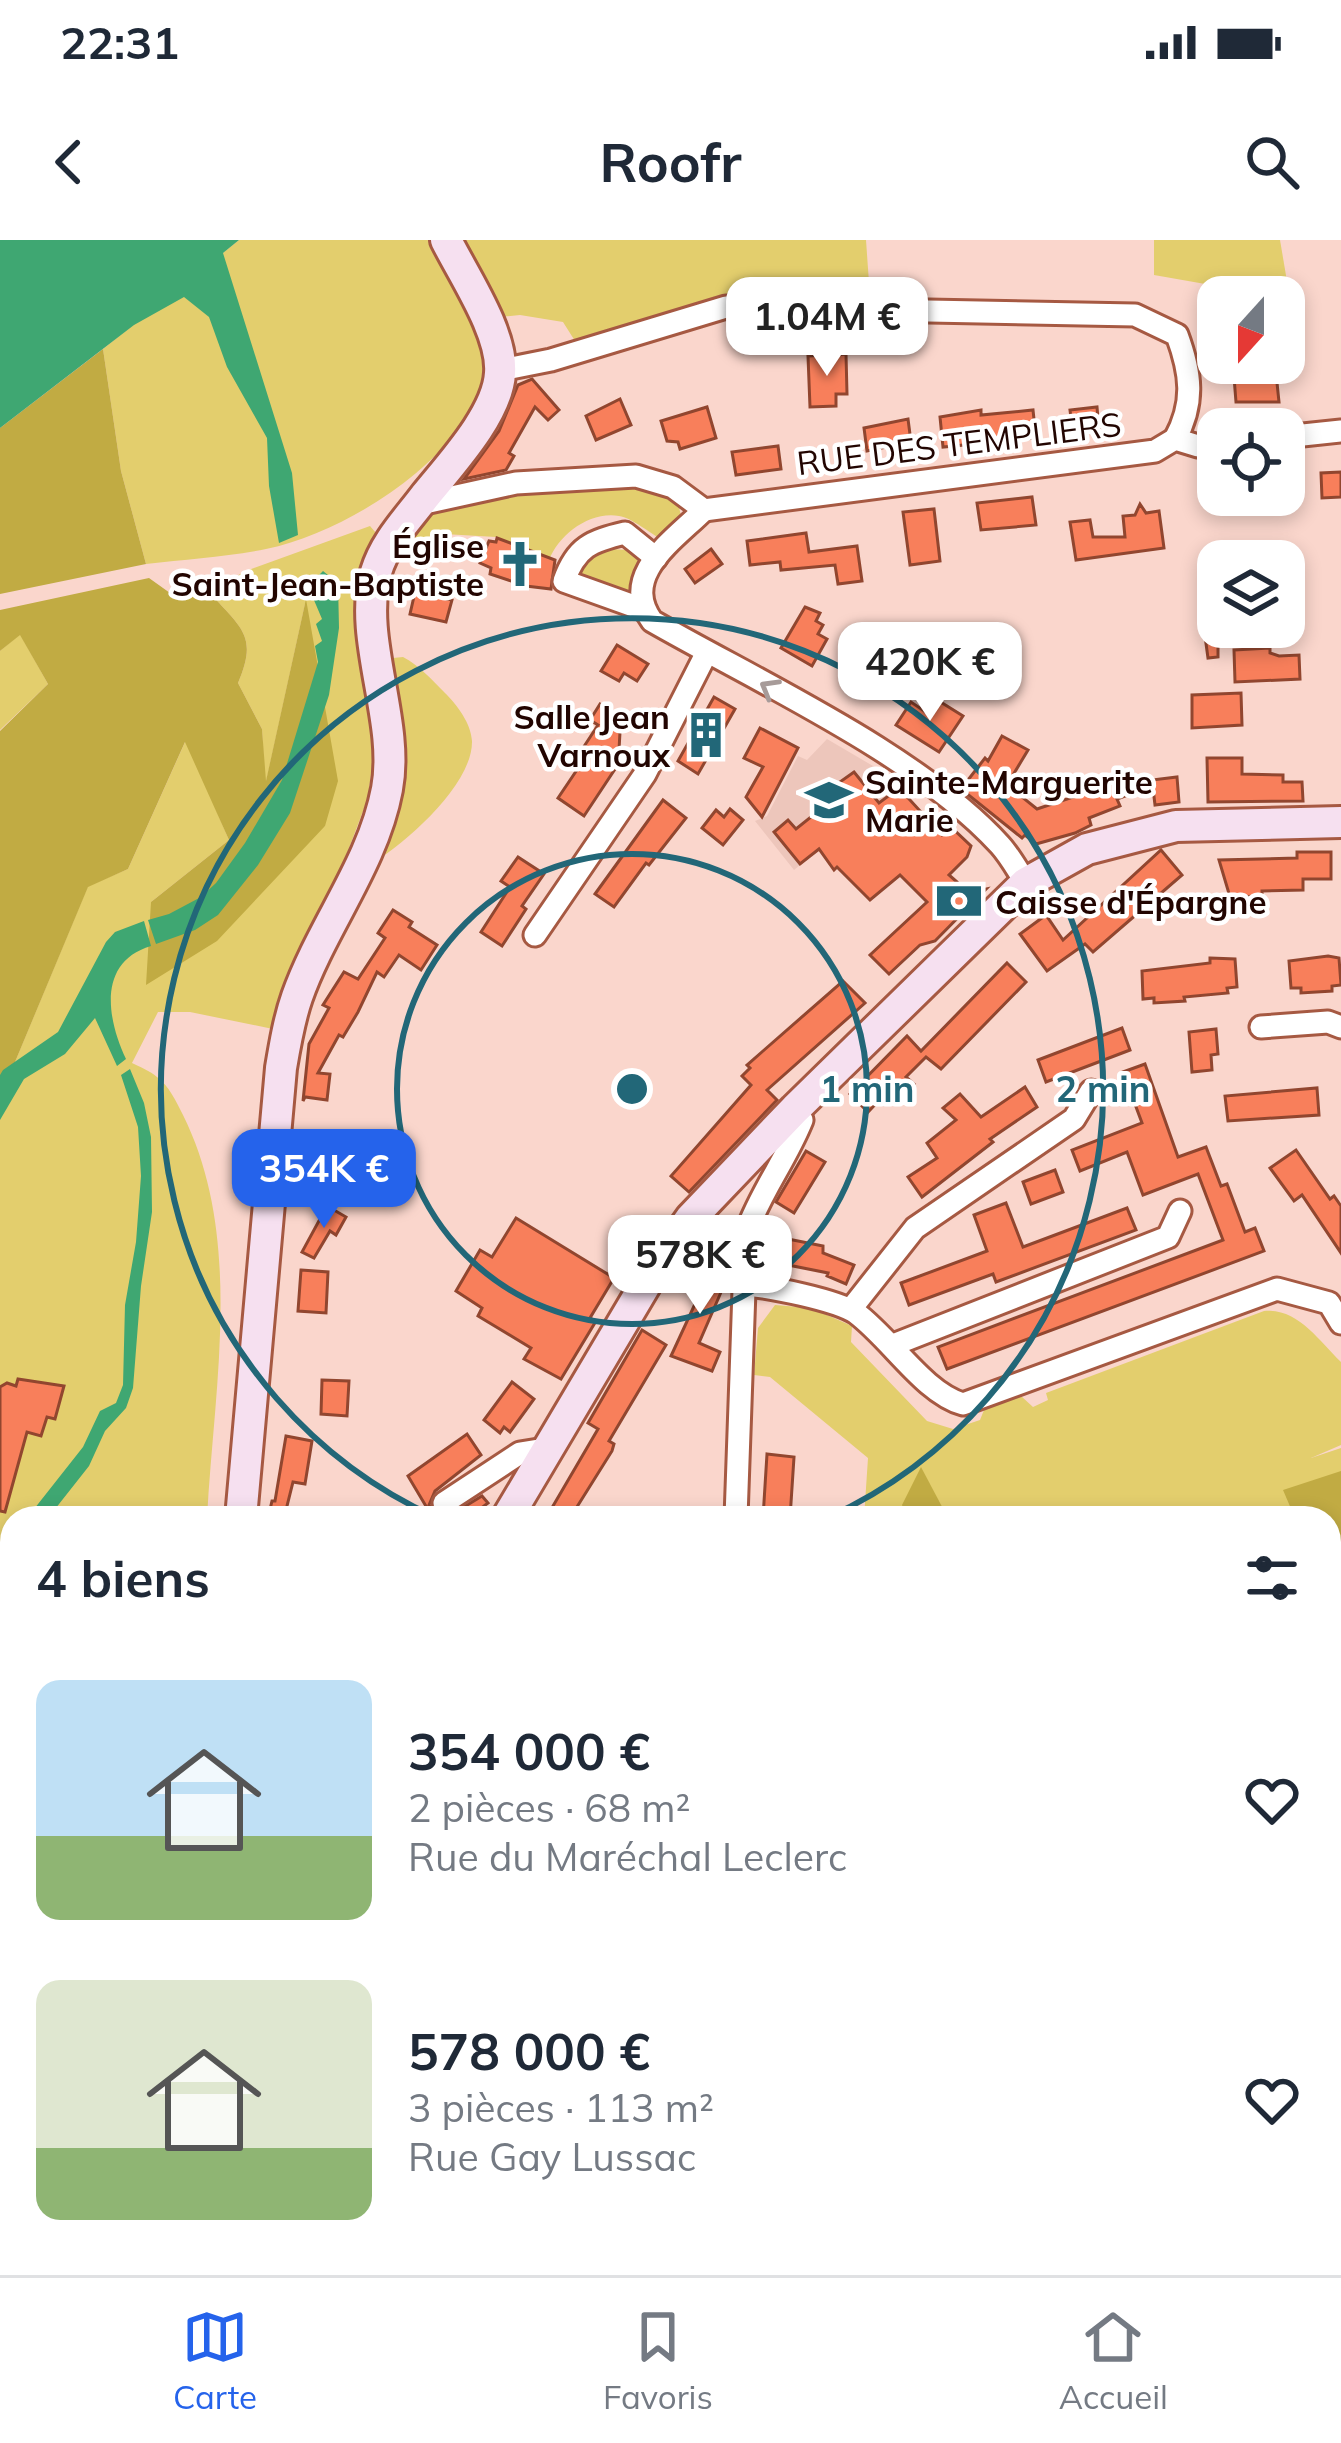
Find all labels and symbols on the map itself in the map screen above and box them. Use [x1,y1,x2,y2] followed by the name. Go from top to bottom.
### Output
[1197,276,1305,384] north arrow
[716,277,938,379] pin: 1.04M €
[795,403,1123,483] street label: RUE DES TEMPLIERS
[172,525,484,604] place label: Église Saint-Jean-Baptiste
[495,539,545,589] church icon: Église Saint-Jean-Baptiste
[832,622,1028,724] pin: 420K €
[760,679,781,702] one-way arrow
[514,696,671,775] place label: Salle Jean Varnoux
[681,710,731,760] building icon: Salle Jean Varnoux
[865,761,1153,840] place label: Sainte-Marguerite Marie
[804,775,854,825] school or university icon: Sainte-Marguerite Marie
[934,876,984,926] bank icon: Caisse d'Épargne
[995,881,1267,922] place label: Caisse d'Épargne
[820,1066,914,1111] text: 1 min
[1056,1066,1150,1111] text: 2 min
[611,1068,653,1110] centre of rings
[226,1129,422,1231] pin: 354K €
[602,1215,798,1317] pin: 578K €

